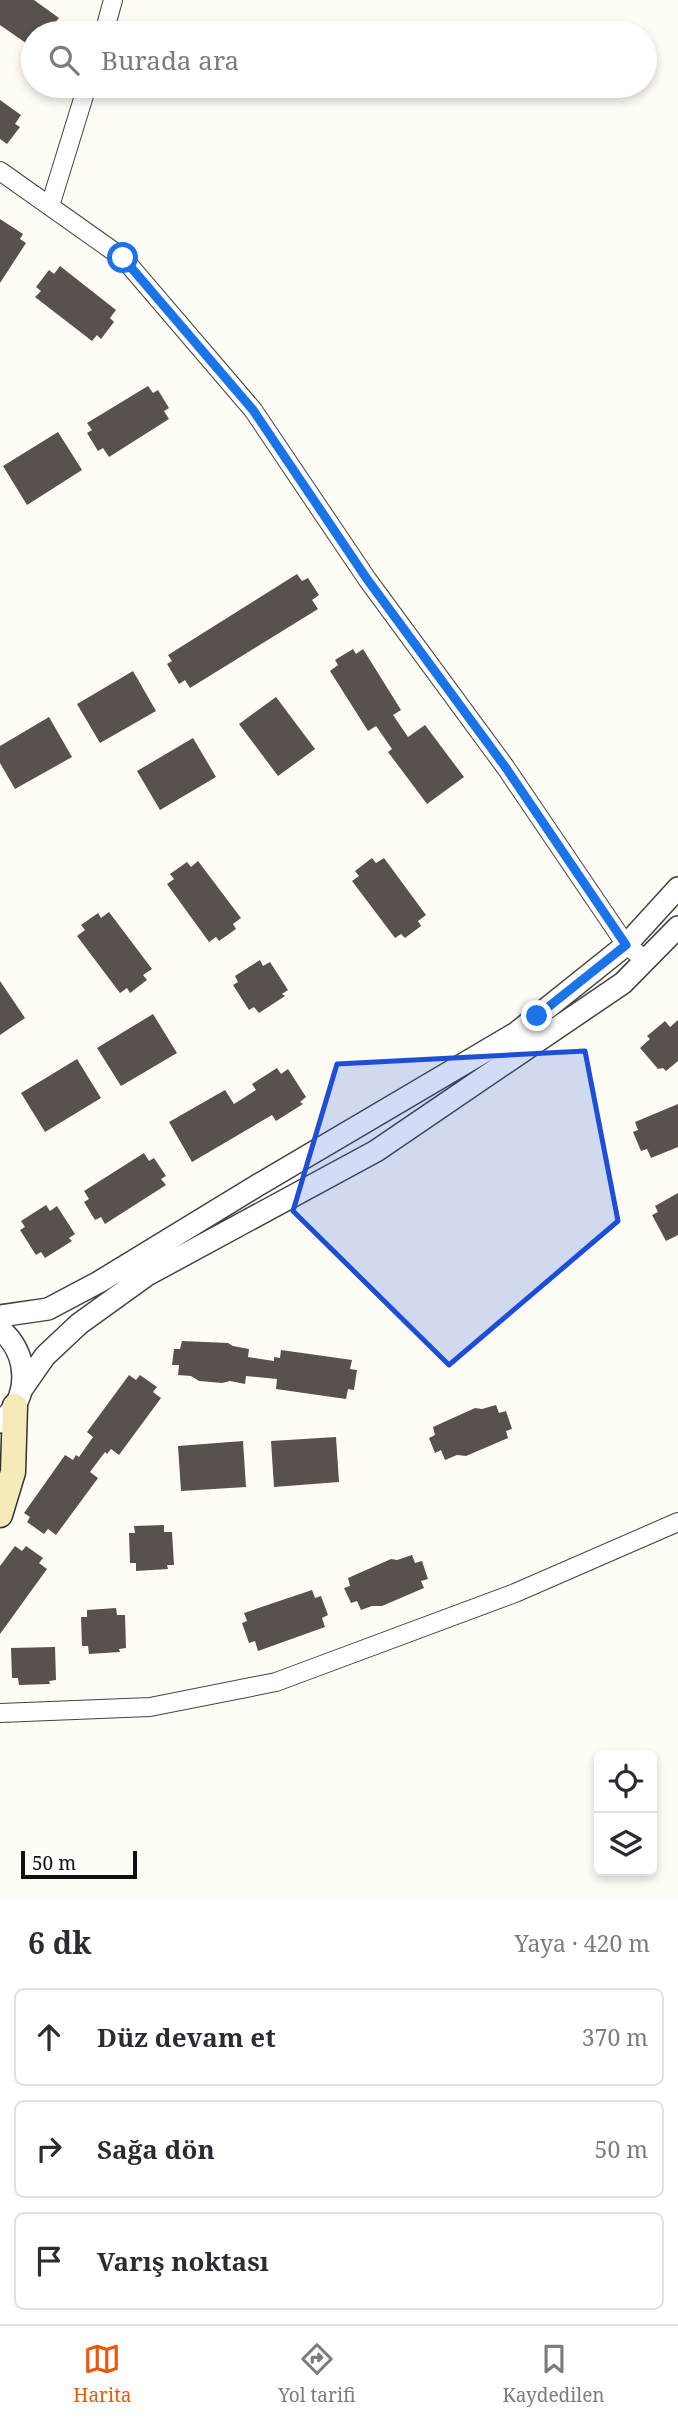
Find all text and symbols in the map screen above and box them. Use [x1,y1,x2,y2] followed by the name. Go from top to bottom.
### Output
[21,21,657,98] search box
[45,41,83,79] icon: search
[101,42,239,78] text: Burada ara
[107,242,138,273] route start
[521,1000,552,1031] route end
[594,1750,657,1876] map controls
[594,1750,657,1813] button: locate
[594,1813,657,1876] button: layers
[21,1848,136,1880] scale bar
[32,1850,76,1876] text: 50 m
[28,1922,91,1963] text: 6 dk
[515,1927,650,1959] text: Yaya · 420 m
[30,2018,68,2056] icon: ahead
[97,2019,276,2055] text: Düz devam et
[582,2021,648,2053] text: 370 m
[30,2130,68,2168] icon: right
[97,2131,215,2167] text: Sağa dön
[595,2133,648,2165] text: 50 m
[30,2242,68,2280] icon: arrive
[97,2243,269,2279] text: Varış noktası
[73,2340,132,2408] tab: Harita
[278,2340,356,2408] tab: Yol tarifi
[502,2340,605,2408] tab: Kaydedilen

